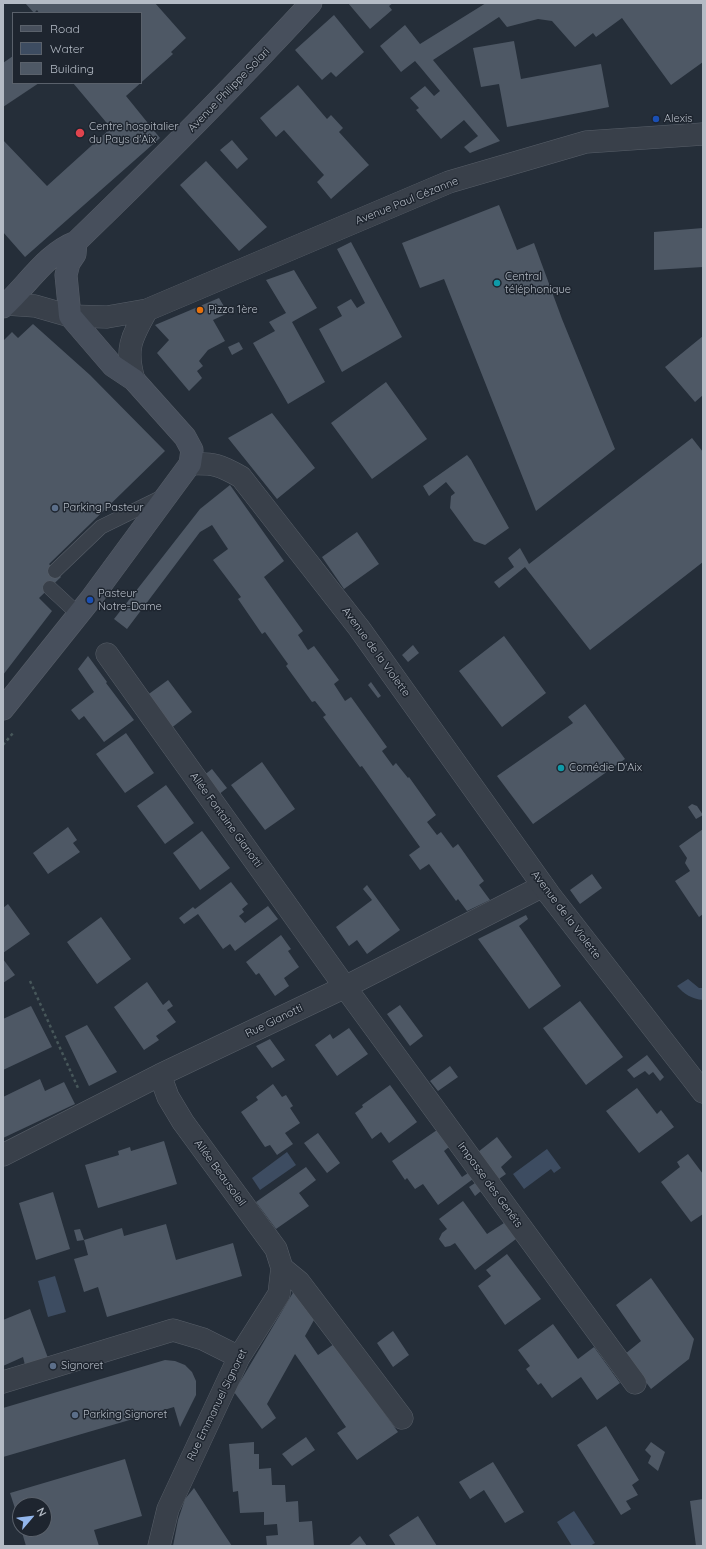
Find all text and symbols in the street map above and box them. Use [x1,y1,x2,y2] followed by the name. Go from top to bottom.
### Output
[12,12,142,84] legend
[50,21,80,36] text: Road
[50,41,84,56] text: Water
[185,45,273,135] street label: Avenue Philippe Solari
[50,61,94,76] text: Building
[664,112,693,126] place label: Alexis
[651,114,661,124] marker: Alexis
[89,120,178,146] place label: Centre hospitalier du Pays d'Aix
[74,127,86,139] marker: Centre hospitalier du Pays d'Aix
[354,174,460,228] street label: Avenue Paul Cézanne
[505,270,571,296] place label: Central téléphonique
[492,278,502,288] marker: Central téléphonique
[208,303,258,317] place label: Pizza 1ère
[195,305,205,315] marker: Pizza 1ère
[63,501,144,515] place label: Parking Pasteur
[50,503,60,513] marker: Parking Pasteur
[98,587,162,613] place label: Pasteur Notre-Dame
[85,595,95,605] marker: Pasteur Notre-Dame
[339,605,413,699] street label: Avenue de la Violette
[569,761,642,775] place label: Comédie D'Aix
[556,763,566,773] marker: Comédie D'Aix
[187,770,265,870] street label: Allée Fontaine Gianotti
[528,868,604,962] street label: Avenue de la Violette
[243,1001,305,1041] street label: Rue Gianotti
[191,1137,249,1209] street label: Allée Beausoleil
[455,1140,525,1230] street label: Impasse des Genêts
[184,1347,250,1463] street label: Rue Emmanuel Signoret
[61,1359,103,1373] place label: Signoret
[48,1361,58,1371] marker: Signoret
[83,1408,167,1422] place label: Parking Signoret
[70,1410,80,1420] marker: Parking Signoret
[12,1497,52,1537] north arrow
[34,1505,50,1519] text: N

